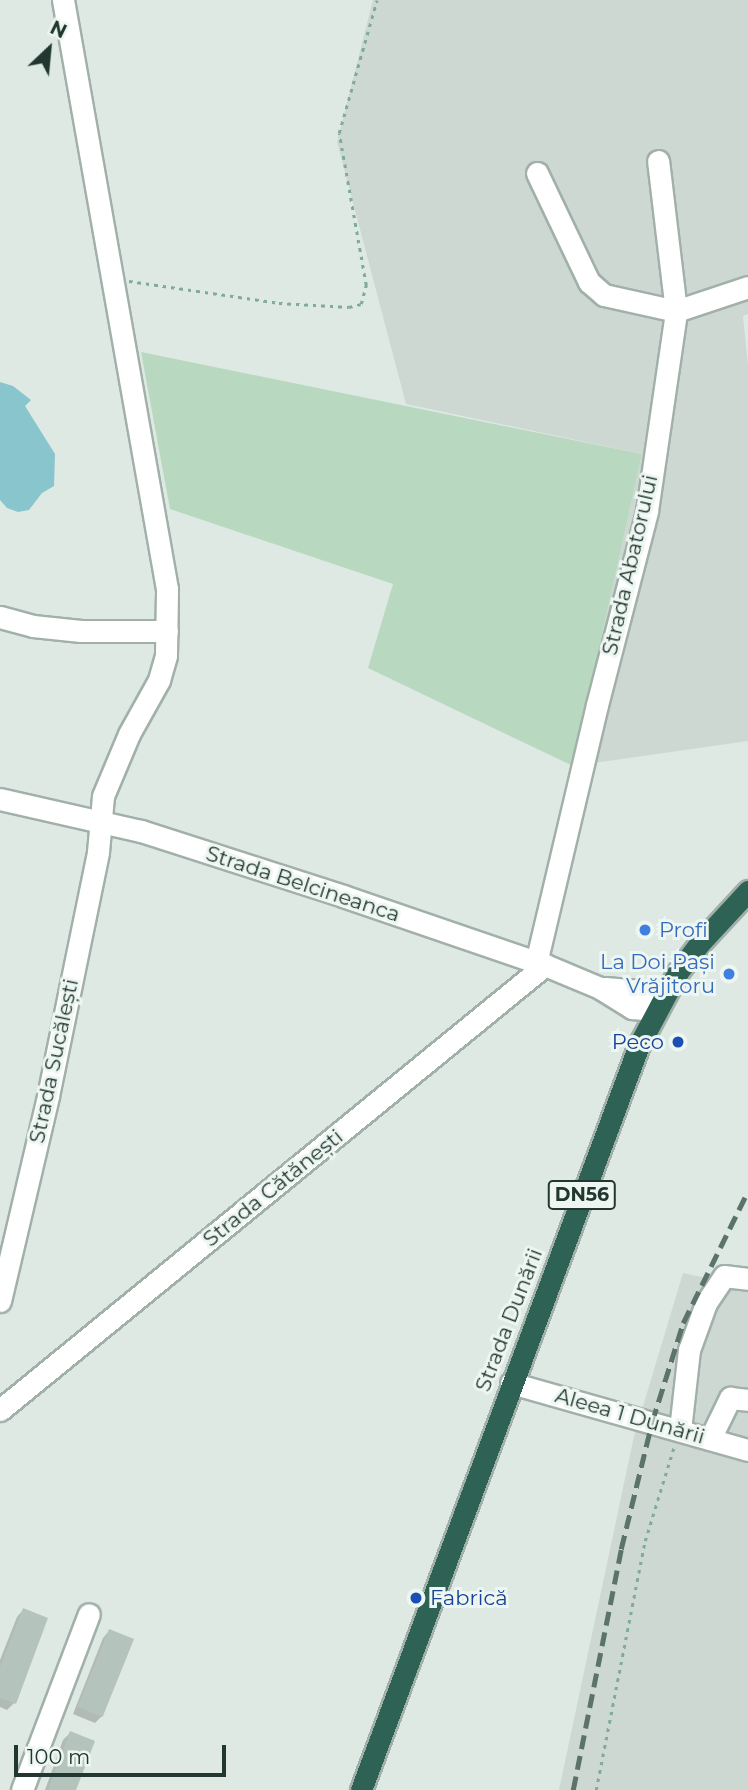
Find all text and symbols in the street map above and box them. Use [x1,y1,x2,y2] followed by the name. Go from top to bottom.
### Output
[14,14,84,84] north arrow
[46,16,70,43] text: N
[597,472,663,658] street label: Strada Abatorului
[203,841,403,927] street label: Strada Belcineanca
[659,917,708,943] place label: Profi
[637,922,653,938] marker: Profi
[600,949,715,999] place label: La Doi Pași Vrăjitoru
[721,966,737,982] marker: La Doi Pași Vrăjitoru
[24,976,84,1146] street label: Strada Sucălești
[612,1029,664,1055] place label: Peco
[670,1034,686,1050] marker: Peco
[198,1124,348,1252] street label: Strada Cătănești
[547,1180,617,1210] road number: DN56
[470,1245,548,1395] street label: Strada Dunării
[552,1383,708,1449] street label: Aleea 1 Dunării
[430,1585,508,1611] place label: Fabrică
[408,1590,424,1606] marker: Fabrică
[18,1730,229,1774] scale bar
[27,1744,90,1769] text: 100 m

